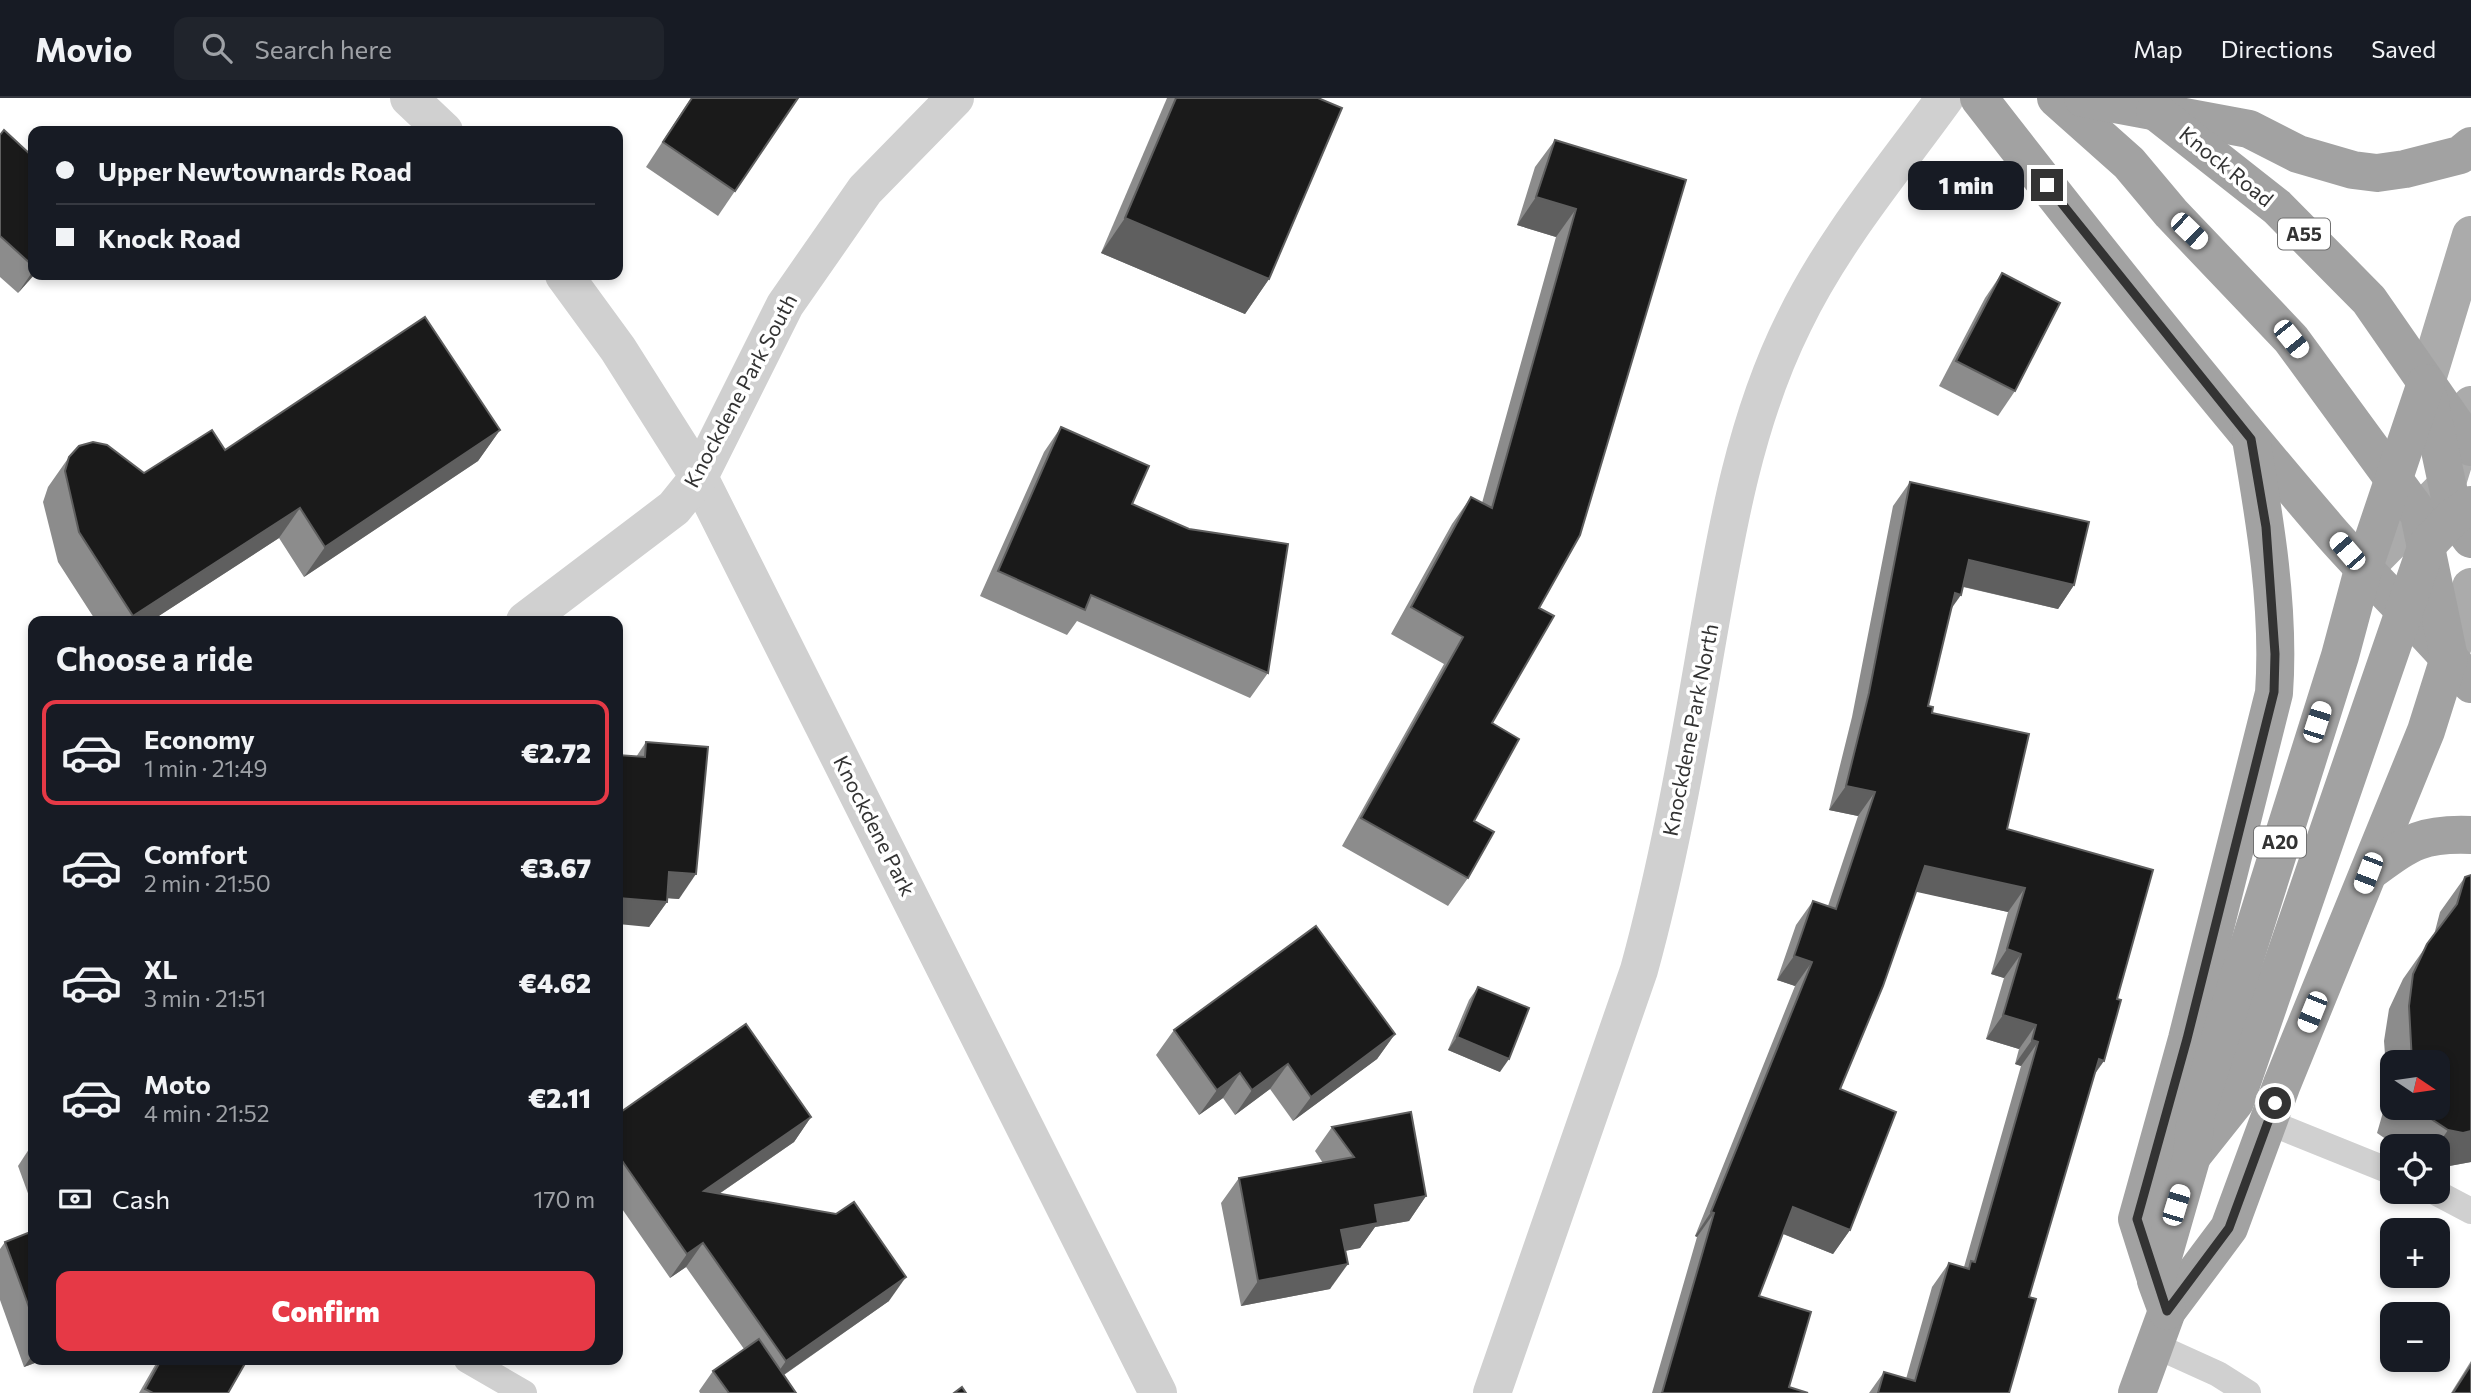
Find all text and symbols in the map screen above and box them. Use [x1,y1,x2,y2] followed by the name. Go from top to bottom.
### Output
[174,17,664,80] search box
[35,28,132,69] text: Movio
[198,29,236,67] icon: search
[254,33,392,64] text: Search here
[2133,34,2183,63] text: Map
[2221,34,2333,63] text: Directions
[2371,34,2436,63] text: Saved
[2175,120,2279,211] street label: Knock Road
[98,155,412,186] text: Upper Newtownards Road
[1907,160,2022,210] callout: 1 min
[2031,169,2063,201] route end
[1938,171,1994,199] text: 1 min
[2167,209,2212,253] car
[2278,218,2330,250] road number: A55
[98,222,241,253] text: Knock Road
[678,289,801,491] street label: Knockdene Park South
[2270,316,2313,362] car
[2326,528,2369,574] car
[1657,621,1722,838] street label: Knockdene Park North
[56,638,253,678] text: Choose a ride
[2301,699,2334,745] car
[60,721,123,784] icon: car
[144,723,255,754] text: Economy
[521,737,591,768] text: €2.72
[829,751,921,900] street label: Knockdene Park
[144,754,267,782] text: 1 min · 21:49
[2254,827,2306,858] road number: A20
[60,836,123,899] icon: car
[144,838,247,869] text: Comfort
[2351,850,2386,896] car
[520,852,591,883] text: €3.67
[144,869,271,897] text: 2 min · 21:50
[60,951,123,1014] icon: car
[144,953,178,984] text: XL
[519,967,591,998] text: €4.62
[144,984,266,1012] text: 3 min · 21:51
[2295,989,2330,1035] car
[2380,1050,2450,1120] north arrow
[2380,1050,2450,1372] map controls
[60,1066,123,1129] icon: car
[144,1068,211,1099] text: Moto
[528,1082,591,1113] text: €2.11
[2259,1087,2291,1119] route start
[144,1099,270,1127] text: 4 min · 21:52
[2380,1134,2450,1204] button: locate
[56,1180,94,1218] icon: cash
[2160,1182,2193,1228] car
[112,1183,170,1214] text: Cash
[534,1185,595,1213] text: 170 m
[2380,1218,2450,1288] button: +
[56,1271,595,1351] button: Confirm
[2380,1302,2450,1372] button: −

